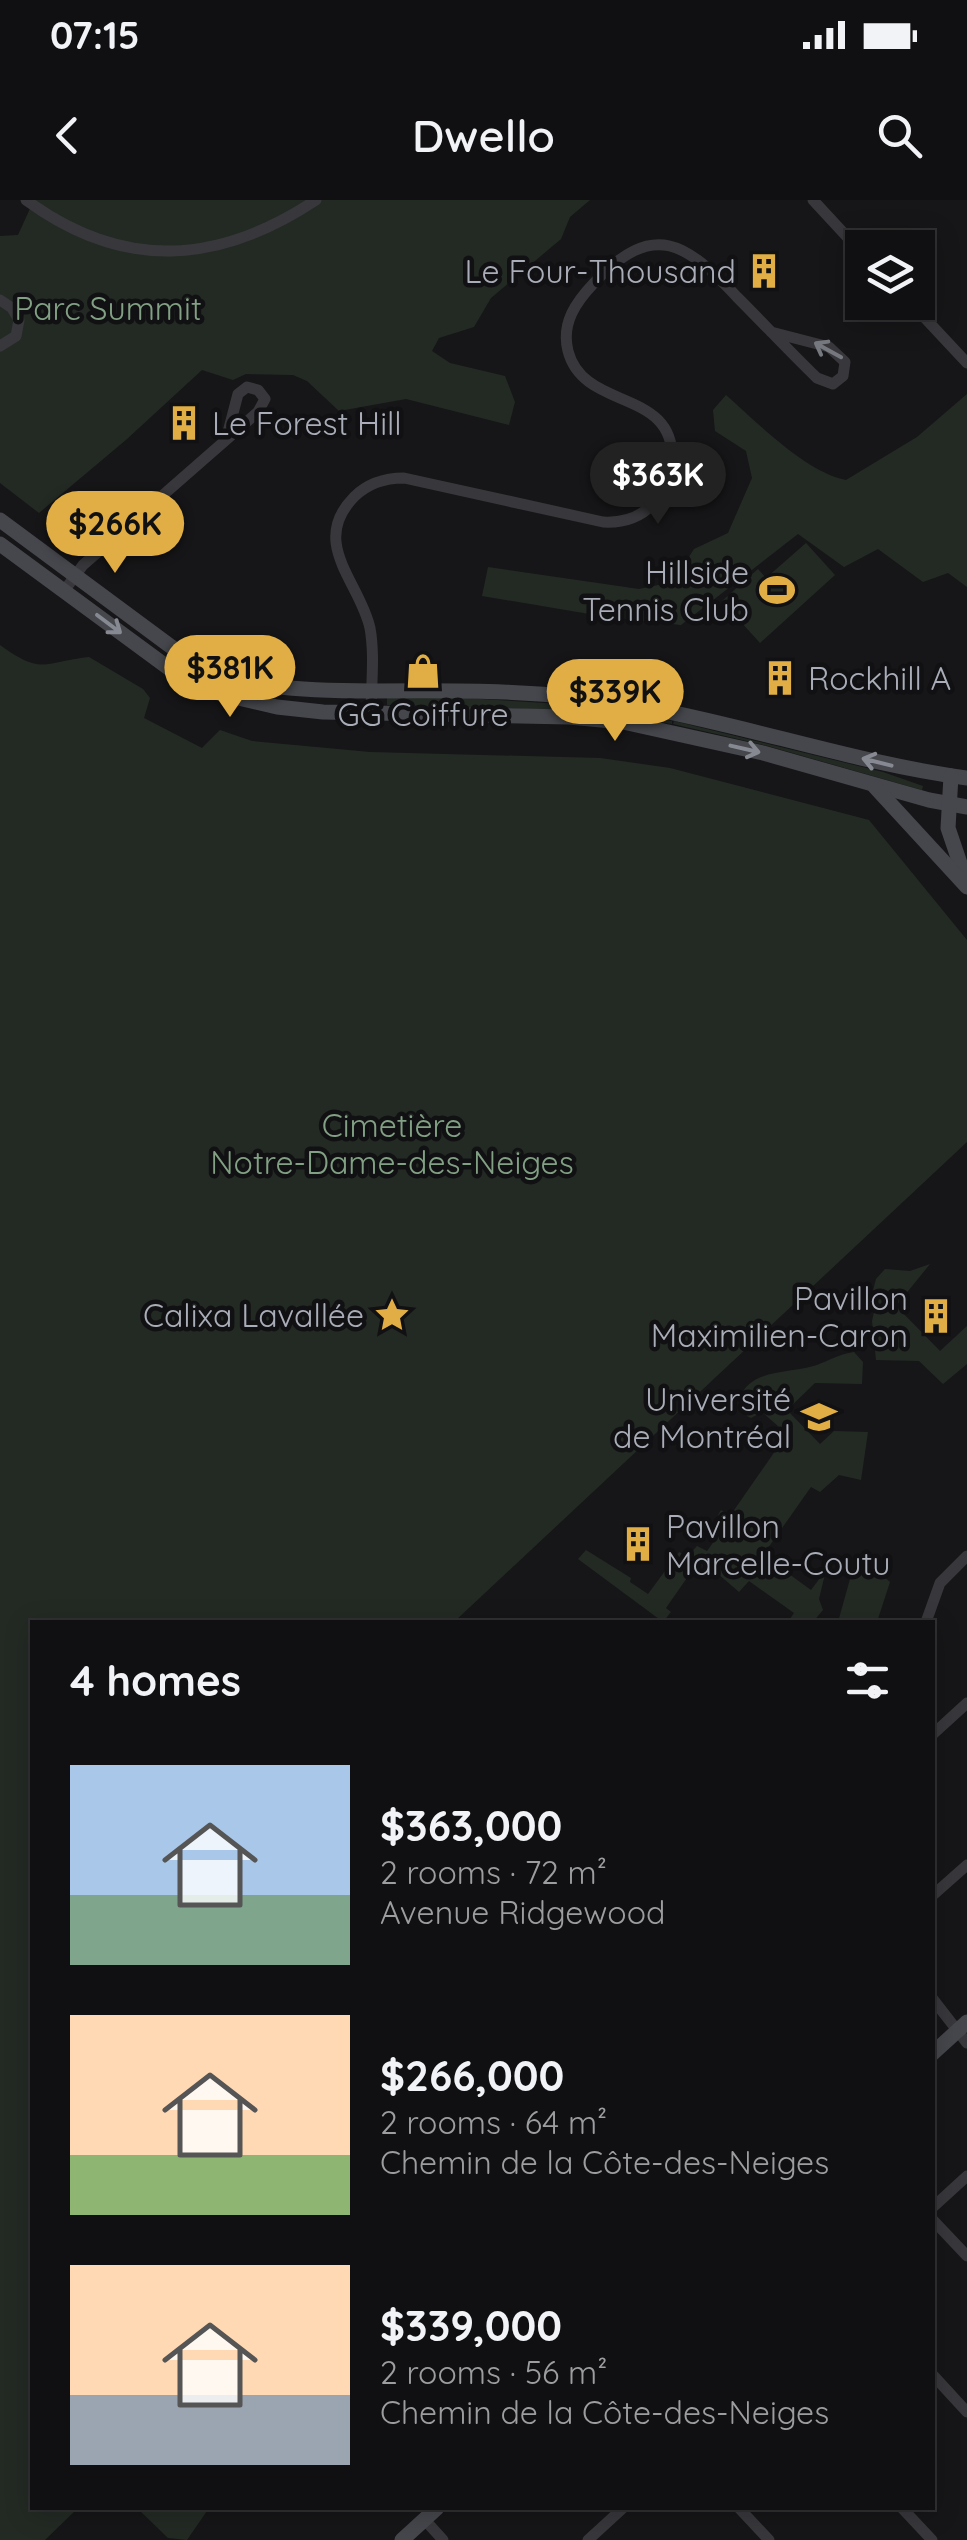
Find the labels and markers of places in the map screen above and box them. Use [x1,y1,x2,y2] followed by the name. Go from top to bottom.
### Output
[465,251,736,291] place label: Le Four-Thousand
[745,252,783,290] building icon: Le Four-Thousand
[212,403,402,443] place label: Le Forest Hill
[165,404,203,442] building icon: Le Forest Hill
[588,442,728,527] pin: $363K
[45,491,185,576] pin: $266K
[582,552,749,629] place label: Hillside Tennis Club
[758,571,796,609] sports icon: Hillside Tennis Club
[160,635,300,720] pin: $381K
[404,652,442,690] shop icon: GG Coiffure
[808,658,951,698] place label: Rockhill A
[545,659,685,744] pin: $339K
[761,659,799,697] building icon: Rockhill A
[337,694,509,734] place label: GG Coiffure
[651,1278,908,1355] place label: Pavillon Maximilien-Caron
[143,1295,364,1335] place label: Calixa Lavallée
[373,1296,411,1334] place icon: Calixa Lavallée
[917,1297,955,1335] building icon: Pavillon Maximilien-Caron
[613,1379,791,1456] place label: Université de Montréal
[800,1398,838,1436] school or university icon: Université de Montréal
[666,1506,891,1583] place label: Pavillon Marcelle-Coutu
[619,1525,657,1563] building icon: Pavillon Marcelle-Coutu

